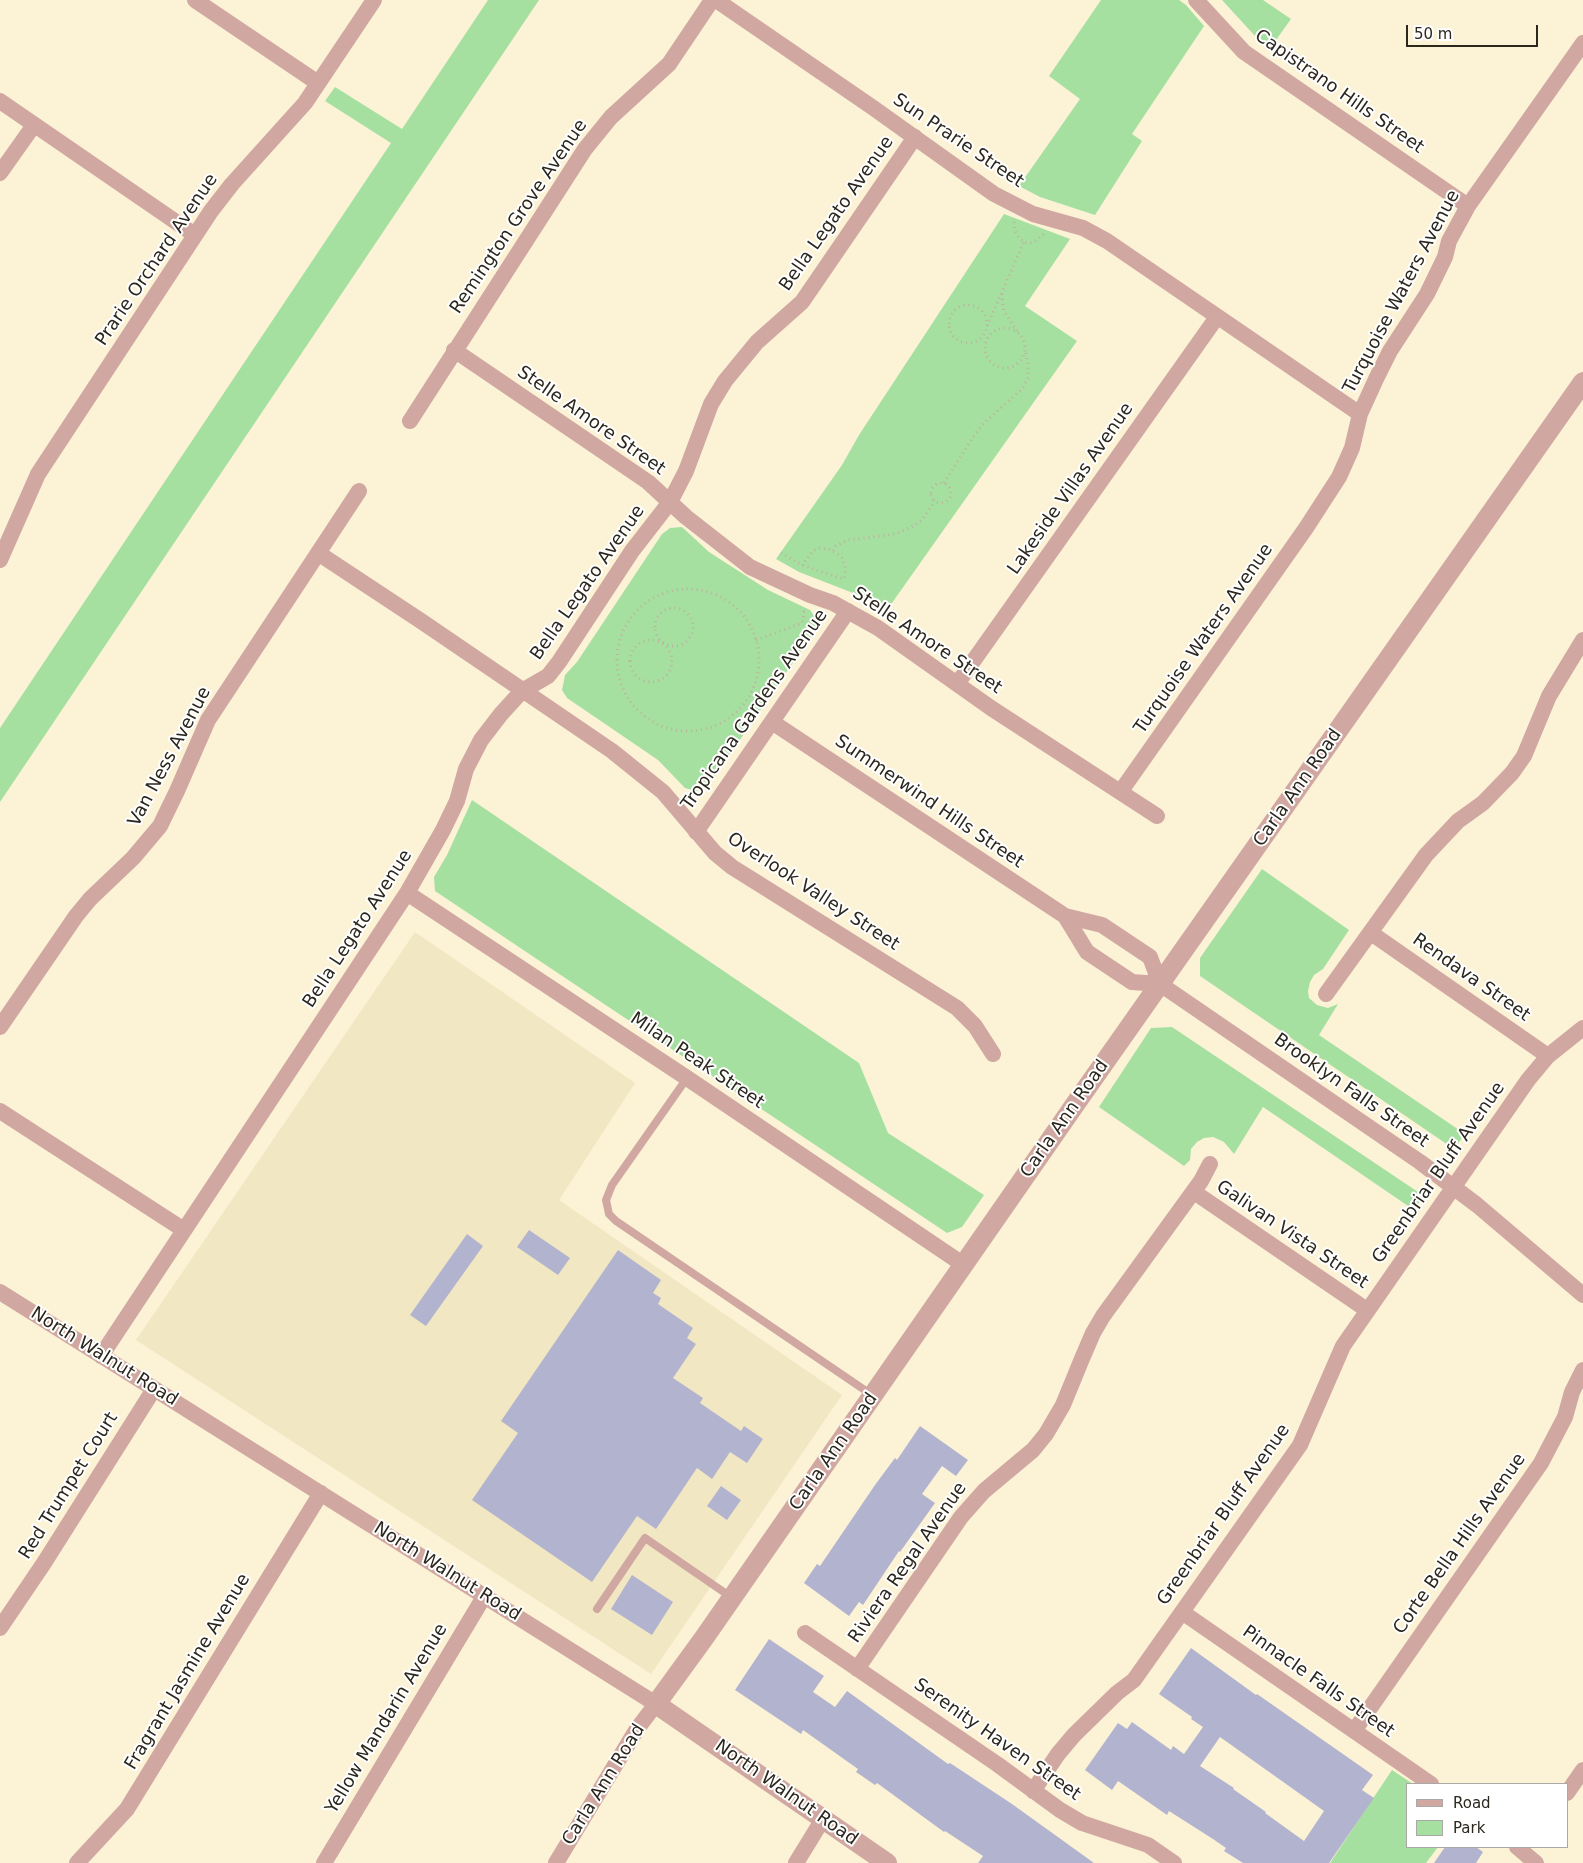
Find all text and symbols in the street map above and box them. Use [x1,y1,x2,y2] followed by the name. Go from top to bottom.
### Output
[1408,15,1540,47] scale bar
[1250,25,1428,159] street label: Capistrano Hills Street
[1414,25,1452,43] text: 50 m
[889,89,1027,193] street label: Sun Prarie Street
[446,116,592,318] street label: Remington Grove Avenue
[775,132,899,296] street label: Bella Legato Avenue
[91,170,223,350] street label: Prarie Orchard Avenue
[1339,187,1465,397] street label: Turquoise Waters Avenue
[513,362,669,480] street label: Stelle Amore Street
[1004,399,1138,579] street label: Lakeside Villas Avenue
[526,501,650,665] street label: Bella Legato Avenue
[1130,540,1278,738] street label: Turquoise Waters Avenue
[848,583,1006,699] street label: Stelle Amore Street
[677,606,833,814] street label: Tropicana Gardens Avenue
[124,684,216,830] street label: Van Ness Avenue
[1249,725,1347,851] street label: Carla Ann Road
[831,731,1027,873] street label: Summerwind Hills Street
[723,828,903,956] street label: Overlook Valley Street
[299,846,417,1012] street label: Bella Legato Avenue
[1408,929,1534,1027] street label: Rendava Street
[626,1008,768,1114] street label: Milan Peak Street
[1269,1029,1433,1153] street label: Brooklyn Falls Street
[1016,1056,1114,1182] street label: Carla Ann Road
[1368,1078,1510,1268] street label: Greenbriar Bluff Avenue
[1212,1176,1372,1294] street label: Galivan Vista Street
[26,1303,182,1411] street label: North Walnut Road
[785,1389,883,1515] street label: Carla Ann Road
[15,1408,123,1564] street label: Red Trumpet Court
[1153,1420,1295,1610] street label: Greenbriar Bluff Avenue
[1389,1450,1531,1638] street label: Corte Bella Hills Avenue
[844,1478,972,1648] street label: Riviera Regal Avenue
[369,1518,525,1626] street label: North Walnut Road
[121,1570,255,1774] street label: Fragrant Jasmine Avenue
[322,1620,452,1818] street label: Yellow Mandarin Avenue
[1238,1621,1398,1743] street label: Pinnacle Falls Street
[909,1674,1085,1806] street label: Serenity Haven Street
[558,1720,650,1850] street label: Carla Ann Road
[710,1736,862,1850] street label: North Walnut Road
[1406,1783,1568,1848] legend
[1453,1794,1491,1812] text: Road
[1453,1819,1485,1837] text: Park

